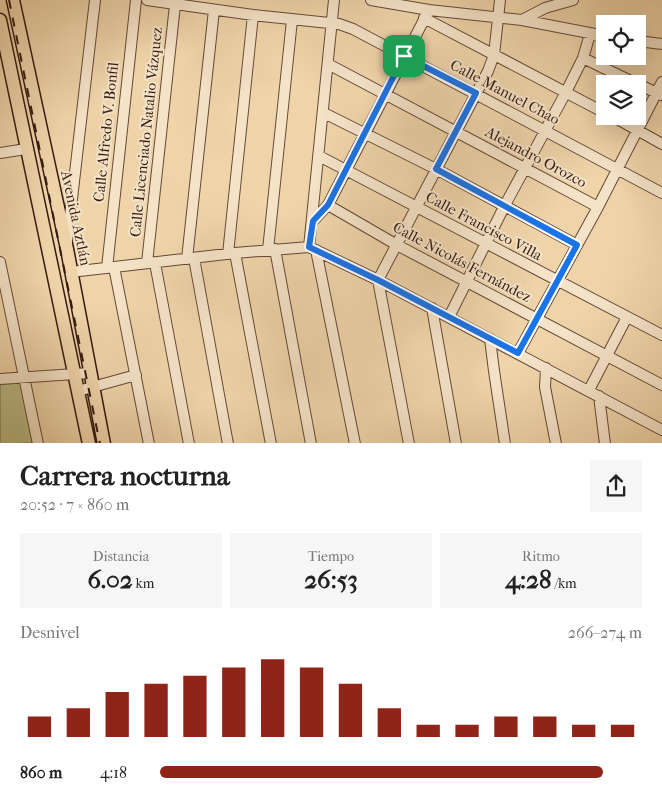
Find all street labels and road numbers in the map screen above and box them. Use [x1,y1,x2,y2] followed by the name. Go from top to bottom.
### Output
[126,26,166,238] street label: Calle Licenciado Natalio Vázquez
[447,56,563,129] street label: Calle Manuel Chao
[90,61,122,203] street label: Calle Alfredo V. Bonfil
[481,122,590,192] street label: Alejandro Orozco
[57,168,95,268] street label: Avenida Aztlán
[423,188,546,265] street label: Calle Francisco Villa
[390,218,534,306] street label: Calle Nicolás Fernández

